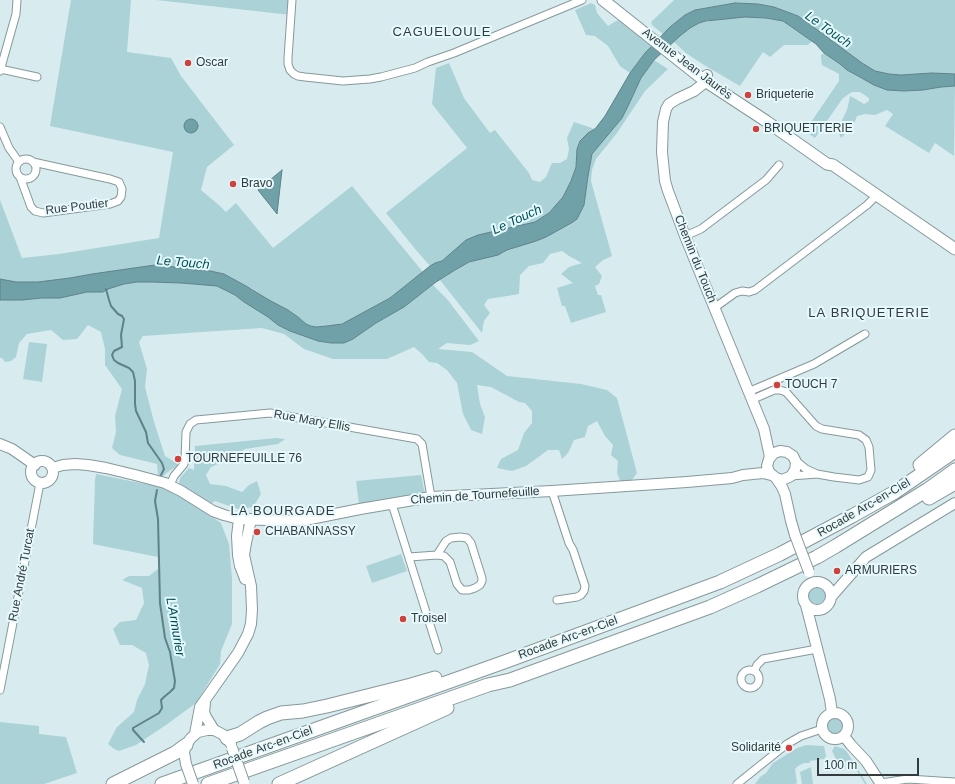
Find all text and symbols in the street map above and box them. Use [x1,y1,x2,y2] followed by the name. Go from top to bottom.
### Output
[802,8,854,52] water label: Le Touch
[393,24,491,40] district label: CAGUELOULE
[639,25,735,103] street label: Avenue Jean Jaurès
[196,56,228,70] place label: Oscar
[183,58,193,68] marker: Oscar
[756,88,814,102] place label: Briqueterie
[743,90,753,100] marker: Briqueterie
[764,122,853,136] place label: BRIQUETTERIE
[751,124,761,134] marker: BRIQUETTERIE
[241,177,272,191] place label: Bravo
[228,179,238,189] marker: Bravo
[45,196,109,218] street label: Rue Poutier
[490,202,544,238] water label: Le Touch
[671,213,719,305] street label: Chemin du Touch
[156,253,210,273] water label: Le Touch
[808,305,930,321] district label: LA BRIQUETERIE
[785,378,837,392] place label: TOUCH 7
[772,380,782,390] marker: TOUCH 7
[273,407,351,435] street label: Rue Mary Ellis
[186,452,302,466] place label: TOURNEFEUILLE 76
[173,454,183,464] marker: TOURNEFEUILLE 76
[815,476,913,540] street label: Rocade Arc-en-Ciel
[410,484,540,508] street label: Chemin de Tournefeuille
[231,503,335,519] district label: LA BOURGADE
[265,525,356,539] place label: CHABANNASSY
[6,527,38,623] street label: Rue André Turcat
[252,527,262,537] marker: CHABANNASSY
[845,564,917,578] place label: ARMURIERS
[832,566,842,576] marker: ARMURIERS
[162,596,188,658] water label: L'Armurier
[411,612,447,626] place label: Troisel
[516,613,620,663] street label: Rocade Arc-en-Ciel
[398,614,408,624] marker: Troisel
[211,723,315,773] street label: Rocade Arc-en-Ciel
[731,741,781,755] place label: Solidarité
[784,743,794,753] marker: Solidarité
[819,750,921,776] scale bar
[824,758,857,772] text: 100 m

